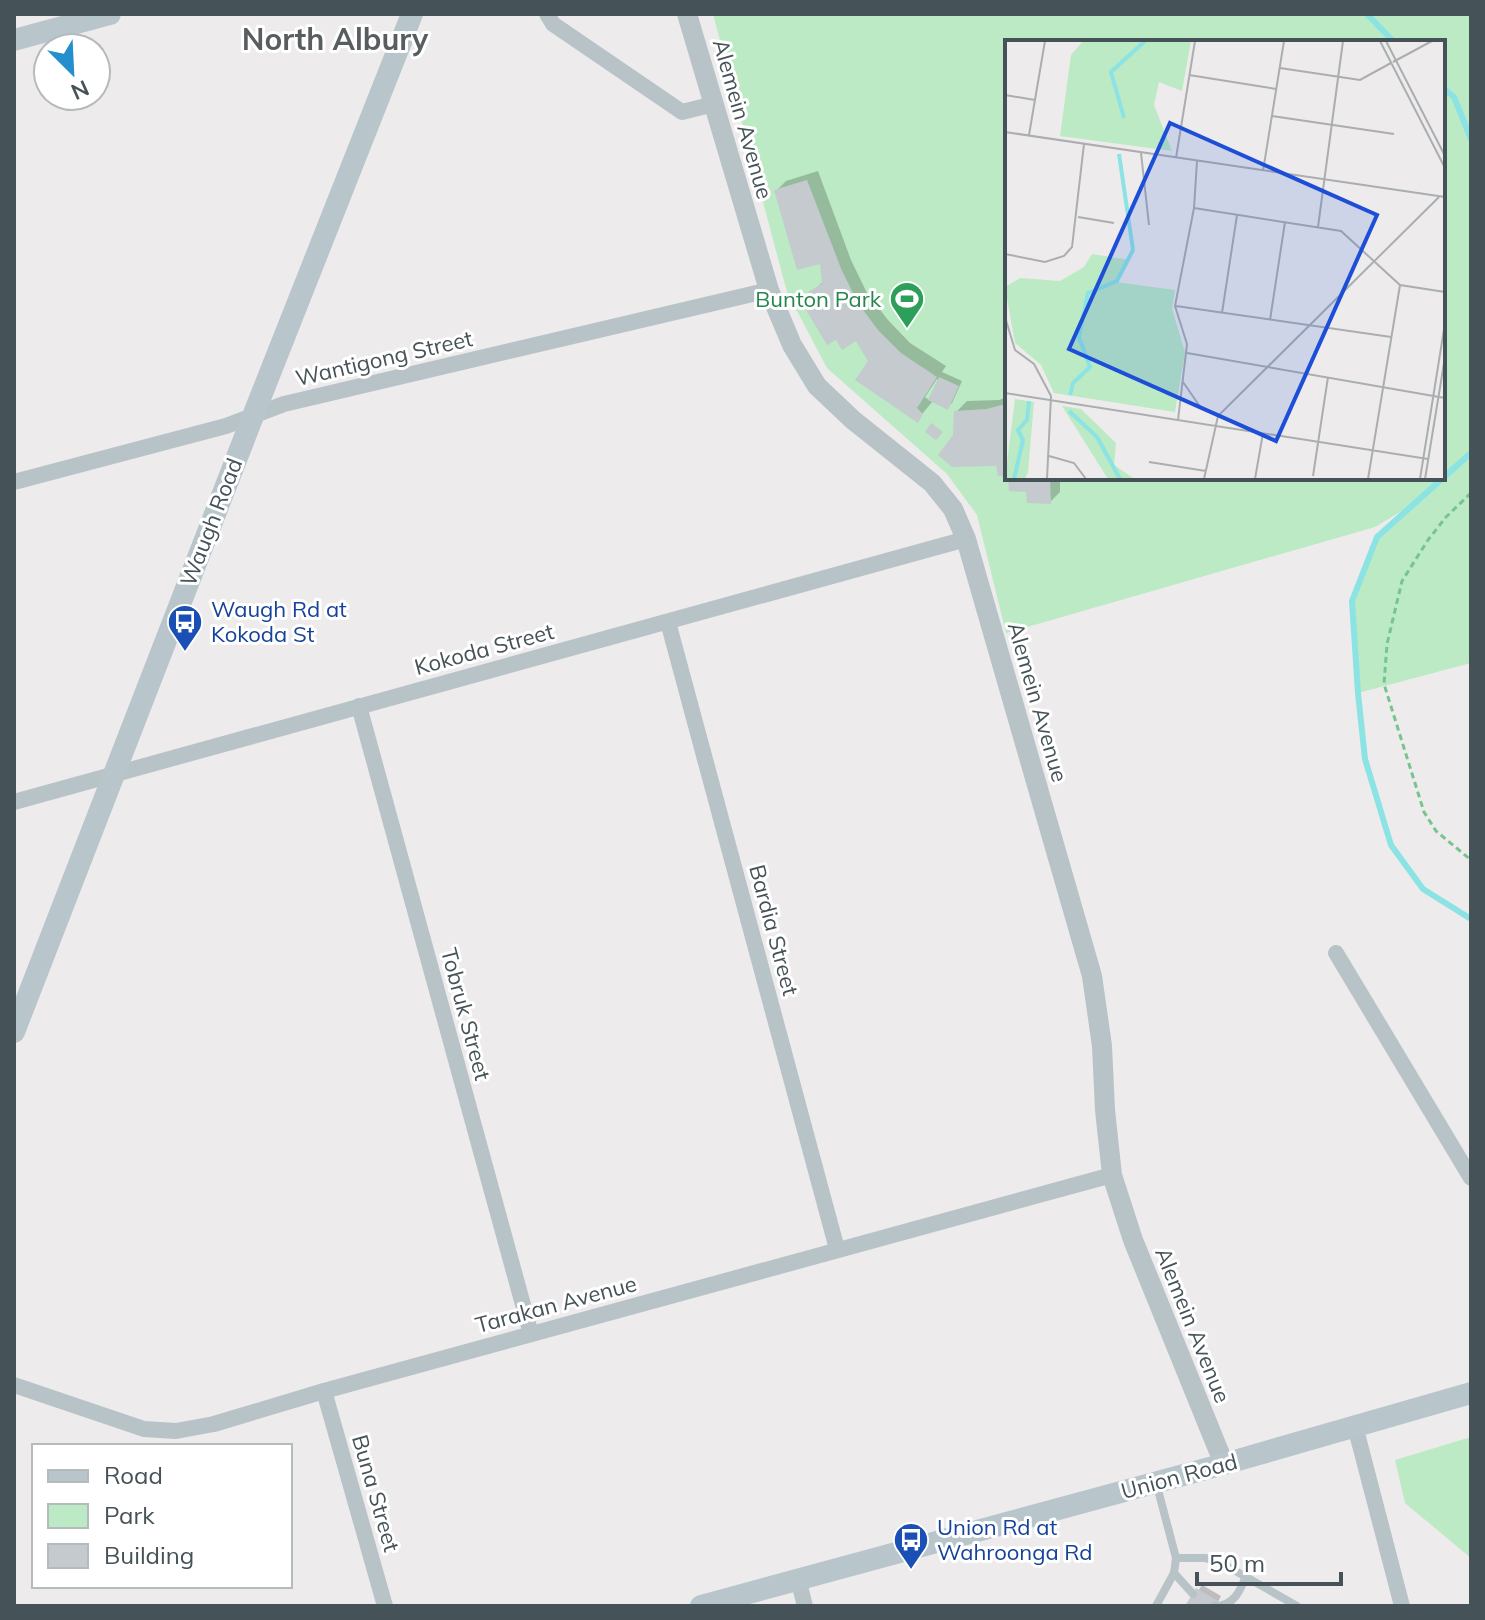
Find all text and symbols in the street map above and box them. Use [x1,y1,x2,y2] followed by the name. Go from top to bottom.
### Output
[242,20,429,58] district label: North Albury
[32,32,112,112] north arrow
[707,36,779,202] street label: Alemein Avenue
[1005,40,1445,480] inset map
[67,74,93,106] text: N
[888,280,926,330] sports icon: Bunton Park
[755,285,882,313] place label: Bunton Park
[293,324,476,392] street label: Wantigong Street
[174,454,248,590] street label: Waugh Road
[211,595,347,648] place label: Waugh Rd at Kokoda St
[166,603,204,653] bus stop icon: Waugh Rd at Kokoda St
[411,617,557,681] street label: Kokoda Street
[1002,619,1074,785] street label: Alemein Avenue
[743,862,805,999] street label: Bardia Street
[435,945,497,1084] street label: Tobruk Street
[1149,1243,1237,1407] street label: Alemein Avenue
[472,1269,640,1339] street label: Tarakan Avenue
[346,1431,406,1555] street label: Buna Street
[32,1444,292,1588] legend
[1118,1447,1240,1505] street label: Union Road
[104,1460,163,1490] text: Road
[104,1500,155,1530] text: Park
[937,1513,1093,1566] place label: Union Rd at Wahroonga Rd
[892,1521,930,1571] bus stop icon: Union Rd at Wahroonga Rd
[1197,1536,1341,1586] scale bar
[104,1540,194,1570] text: Building
[1209,1548,1265,1578] text: 50 m

